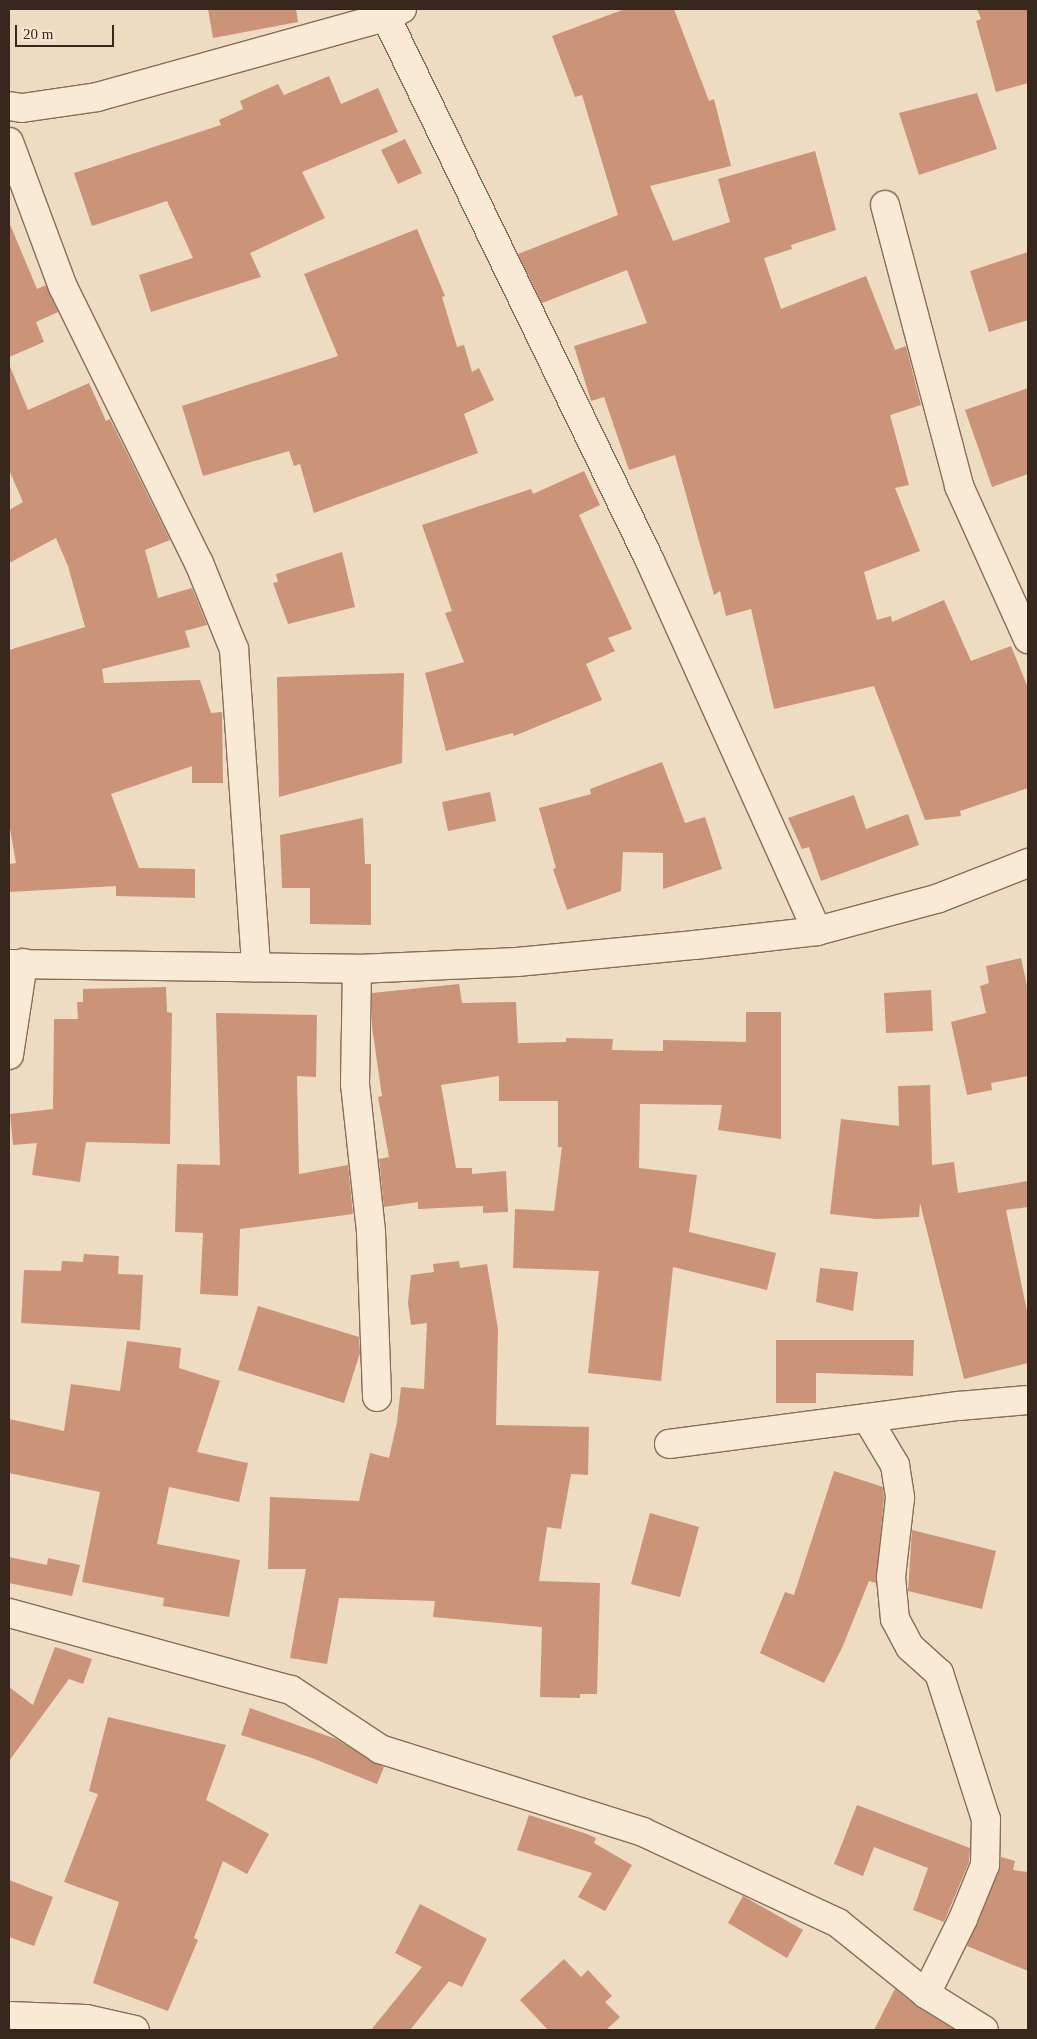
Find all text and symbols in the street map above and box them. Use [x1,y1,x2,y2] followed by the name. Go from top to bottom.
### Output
[18,15,116,47] scale bar
[23,26,53,42] text: 20 m

